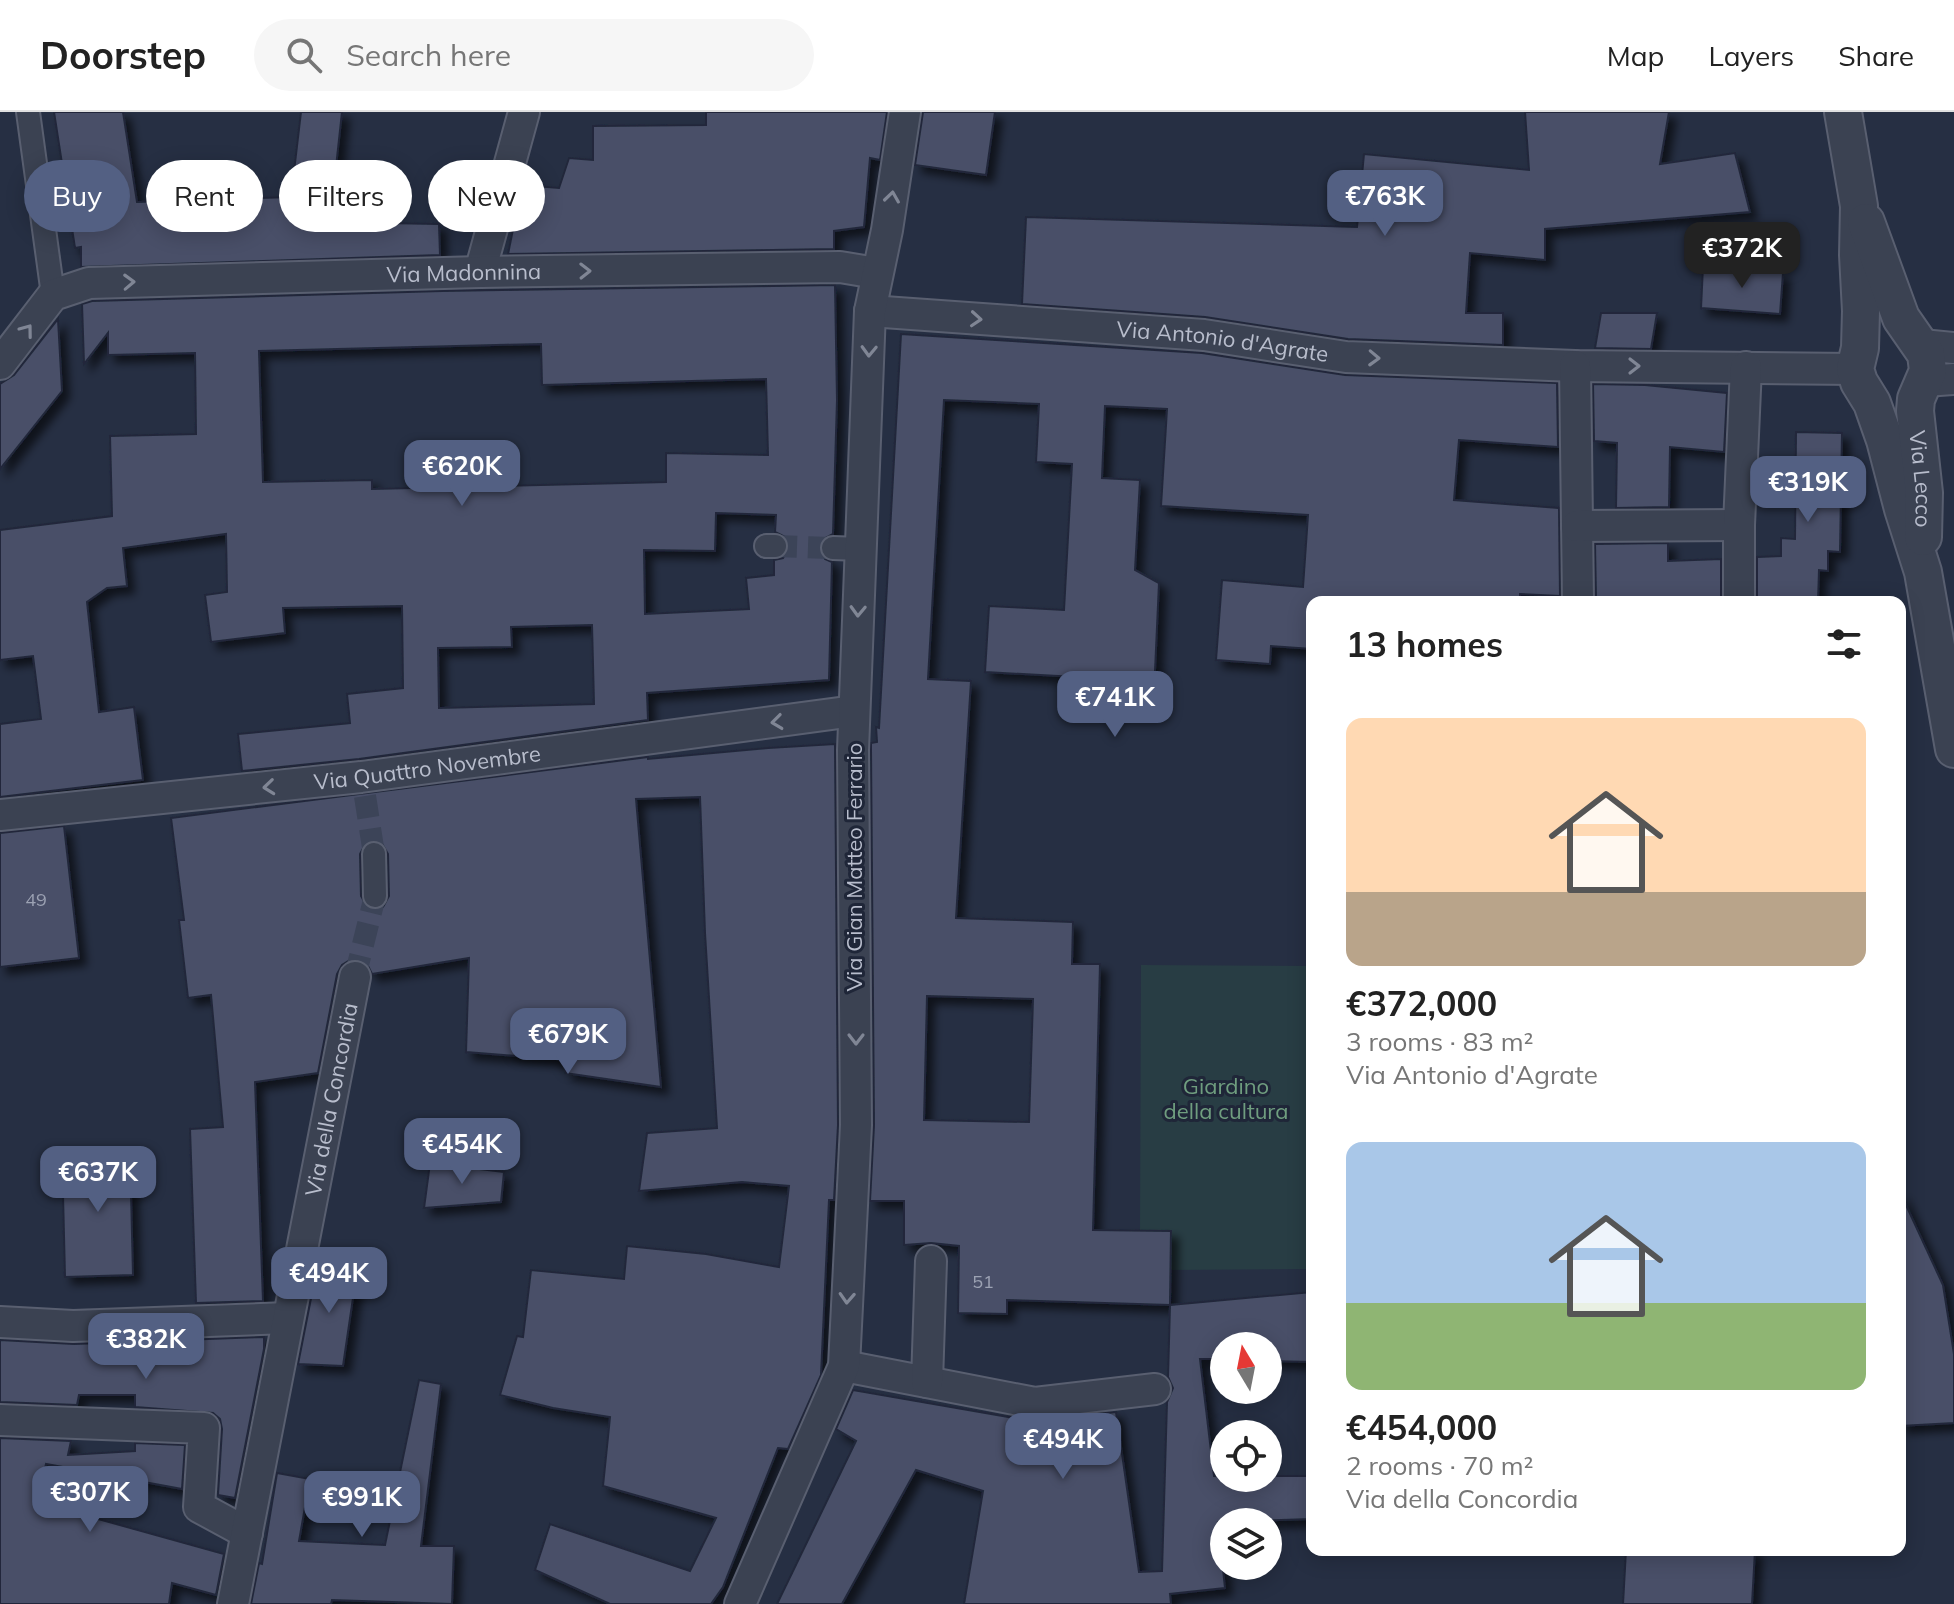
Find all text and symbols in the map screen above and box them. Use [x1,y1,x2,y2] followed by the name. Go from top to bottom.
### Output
[254,19,814,91] search box
[40,31,206,79] text: Doorstep
[282,33,326,77] icon: search
[346,36,511,74] text: Search here
[1607,38,1664,73] text: Map
[1708,38,1794,73] text: Layers
[1838,38,1914,73] text: Share
[24,160,130,232] chip: Buy
[146,160,263,232] chip: Rent
[279,160,412,232] chip: Filters
[428,160,545,232] chip: New
[1329,170,1441,238] pin: €763K
[1345,179,1425,212] text: €763K
[883,190,900,204] one-way arrow
[1686,222,1798,290] pin: €372K
[1702,231,1782,264] text: €372K
[386,257,541,289] street label: Via Madonnina
[579,262,592,279] one-way arrow
[123,274,136,291] one-way arrow
[970,310,983,327] one-way arrow
[1116,315,1330,368] street label: Via Antonio d'Agrate
[17,324,31,338] one-way arrow
[860,345,877,358] one-way arrow
[1368,350,1381,367] one-way arrow
[1628,357,1641,375] one-way arrow
[1903,429,1938,528] street label: Via Lecco
[406,440,518,508] pin: €620K
[422,449,502,482] text: €620K
[1752,456,1864,524] pin: €319K
[1768,465,1848,498] text: €319K
[850,605,867,618] one-way arrow
[1822,622,1866,666] icon: filters
[1346,623,1503,666] text: 13 homes
[1059,671,1171,739] pin: €741K
[1075,680,1155,713] text: €741K
[770,714,783,731] one-way arrow
[313,739,542,796] street label: Via Quattro Novembre
[840,743,868,991] street label: Via Gian Matteo Ferrario
[1534,770,1678,914] icon: home
[262,778,275,795] one-way arrow
[25,888,47,911] house number: 49
[1346,982,1497,1025] text: €372,000
[299,1000,364,1199] street label: Via della Concordia
[512,1008,624,1076] pin: €679K
[528,1017,608,1050] text: €679K
[1346,1025,1533,1058] text: 3 rooms · 83 m²
[847,1033,864,1046] one-way arrow
[1346,1058,1598,1091] text: Via Antonio d'Agrate
[1164,1072,1288,1125] park label: Giardino della cultura
[406,1118,518,1186] pin: €454K
[422,1127,502,1160] text: €454K
[42,1146,154,1214] pin: €637K
[58,1155,138,1188] text: €637K
[1534,1194,1678,1338] icon: home
[273,1247,385,1315] pin: €494K
[289,1256,369,1289] text: €494K
[972,1270,994,1293] house number: 51
[839,1292,856,1305] one-way arrow
[90,1313,202,1381] pin: €382K
[106,1322,186,1355] text: €382K
[1210,1332,1282,1404] north arrow
[1210,1332,1282,1580] map controls
[1346,1406,1497,1449] text: €454,000
[1007,1413,1119,1481] pin: €494K
[1210,1420,1282,1492] button: locate
[1023,1422,1103,1455] text: €494K
[1346,1449,1533,1482] text: 2 rooms · 70 m²
[34,1466,146,1534] pin: €307K
[306,1471,418,1539] pin: €991K
[50,1475,130,1508] text: €307K
[322,1480,402,1513] text: €991K
[1346,1482,1578,1515] text: Via della Concordia
[1210,1508,1282,1580] button: layers

